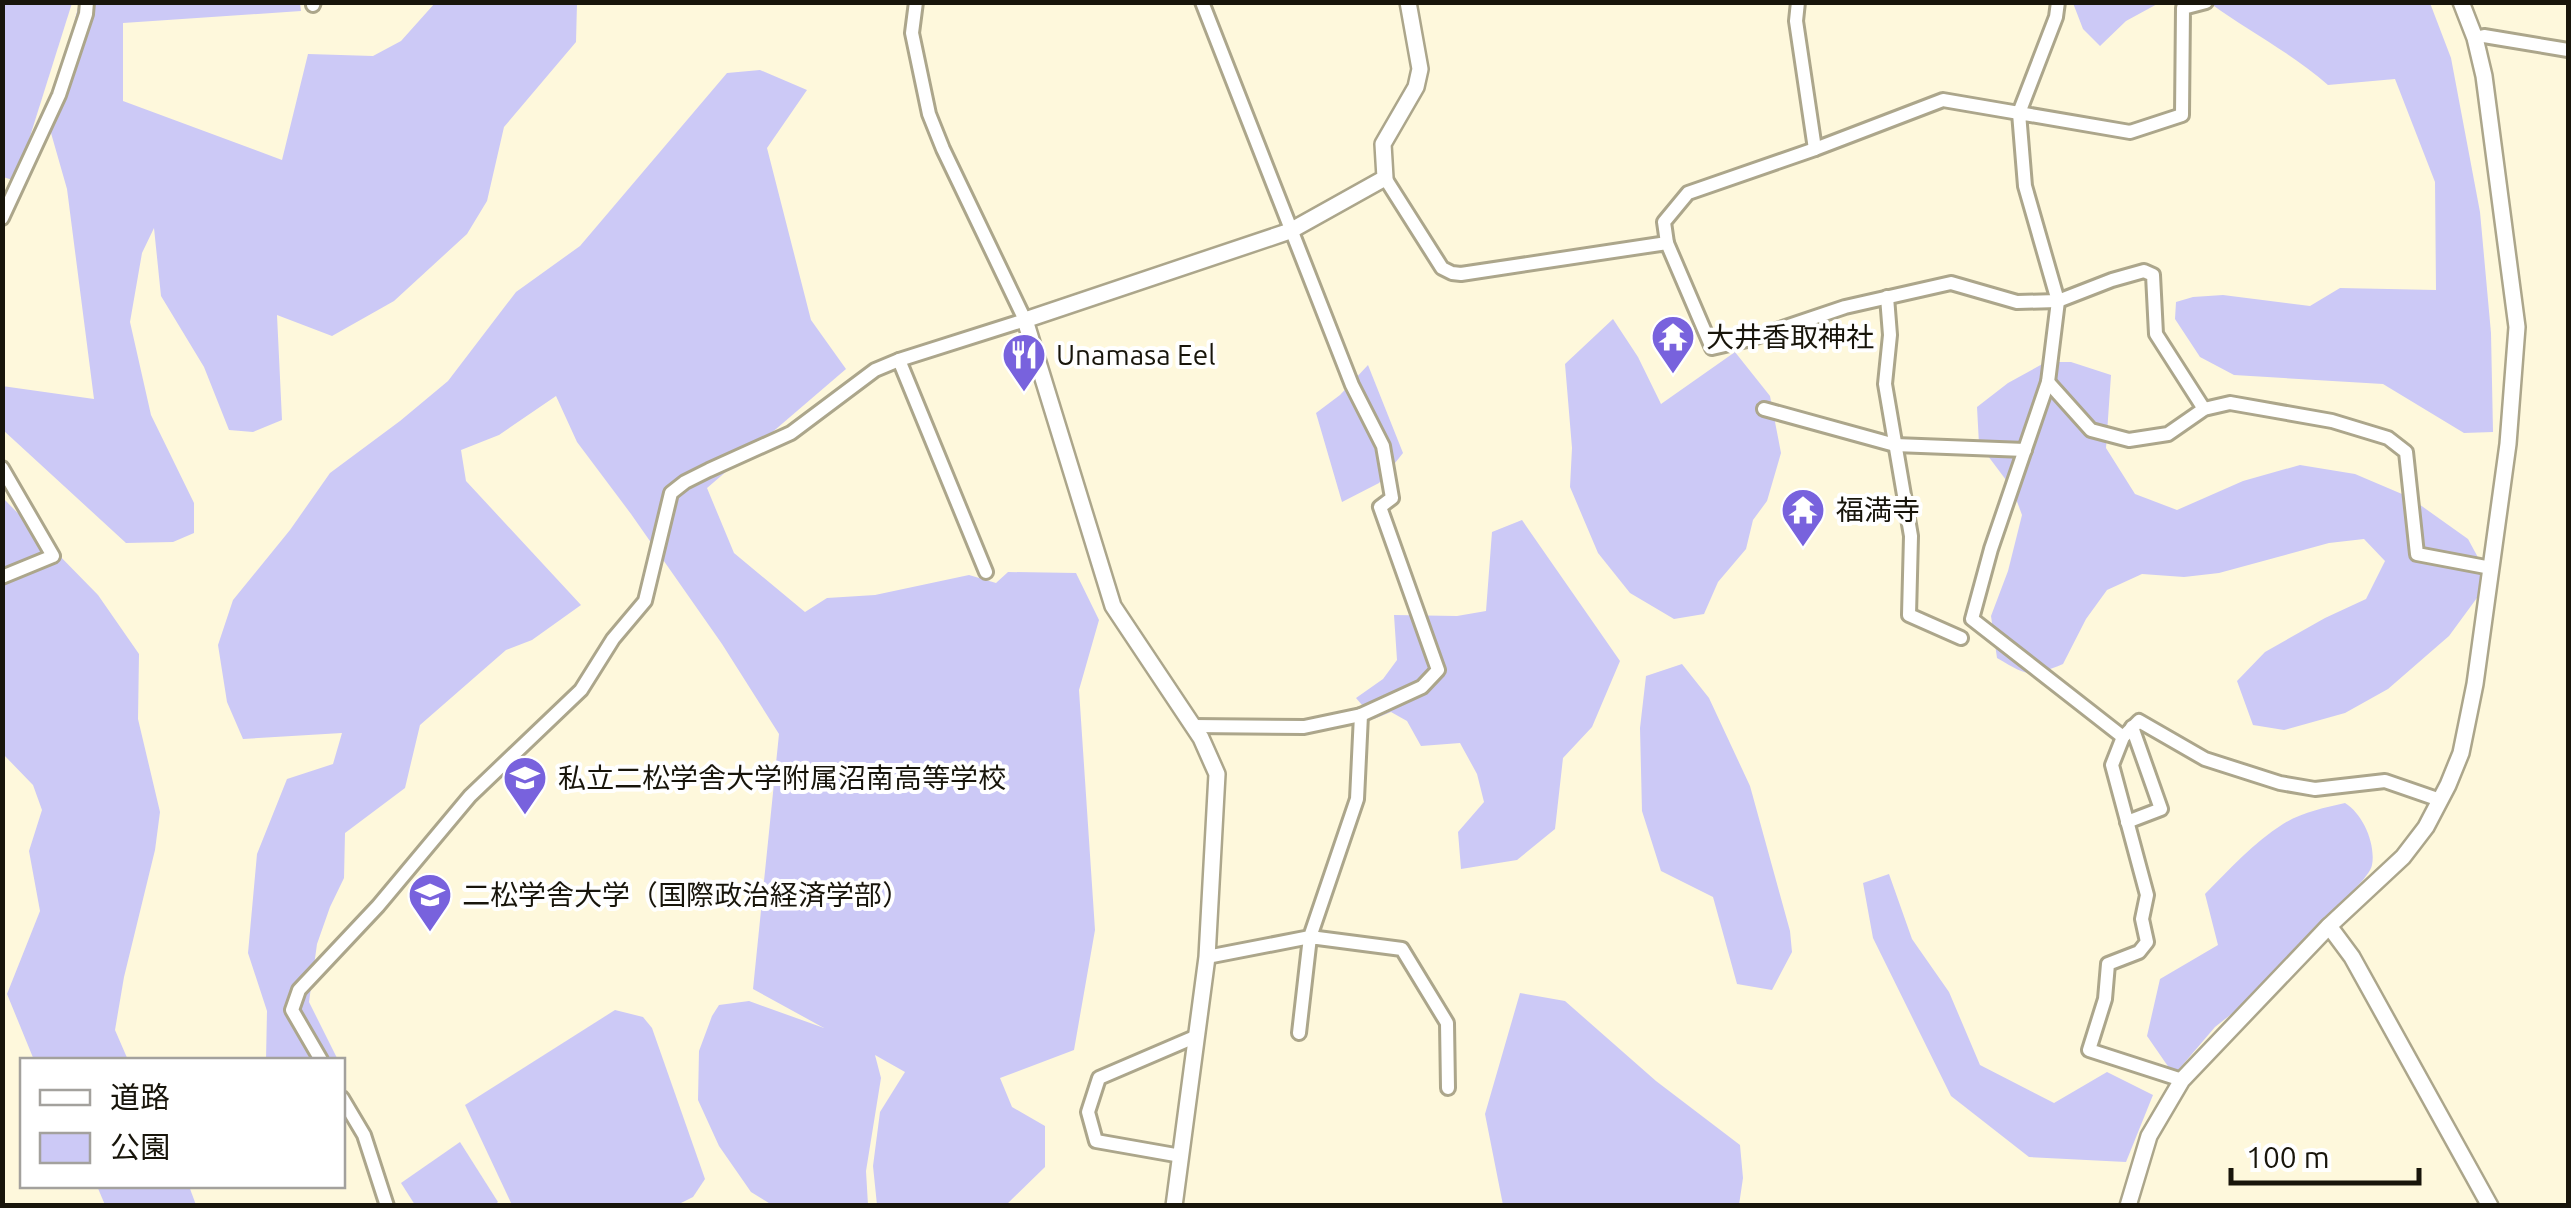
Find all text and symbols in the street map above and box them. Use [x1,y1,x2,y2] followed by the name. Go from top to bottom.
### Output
[1650,314,1696,375] temple icon: 大井香取神社
[1706,321,1874,352] place label: 大井香取神社
[1001,332,1047,393] restaurant icon: Unamasa Eel
[1056,339,1216,370] place label: Unamasa Eel
[1780,487,1826,548] temple icon: 福満寺
[1836,494,1920,525] place label: 福満寺
[502,755,548,816] school or university icon: 私立二松学舎大学附属沼南高等学校
[558,762,1006,793] place label: 私立二松学舎大学附属沼南高等学校
[407,872,453,933] school or university icon: 二松学舎大学（国際政治経済学部）
[462,879,910,910] place label: 二松学舎大学（国際政治経済学部）
[20,1058,345,1188] legend
[110,1080,170,1114] text: 道路
[2231,1123,2418,1185] scale bar
[110,1130,170,1164] text: 公園
[2246,1140,2330,1174] text: 100 m

